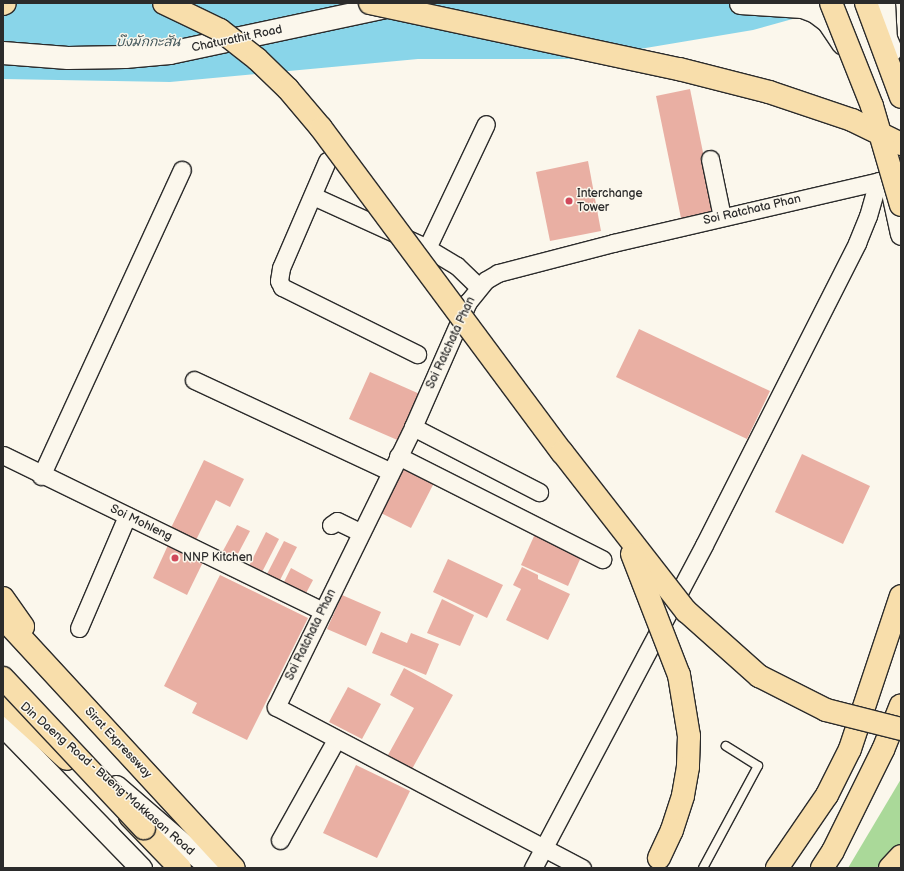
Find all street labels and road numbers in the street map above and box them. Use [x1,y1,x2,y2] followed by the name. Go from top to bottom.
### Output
[190,22,284,56] street label: Chaturathit Road
[702,192,802,228] street label: Soi Ratchata Phan
[423,295,479,391] street label: Soi Ratchata Phan
[108,502,174,544] street label: Soi Mohleng
[283,587,339,683] street label: Soi Ratchata Phan
[17,699,197,859] street label: Din Daeng Road - Bueng Makkasan Road
[82,705,154,781] street label: Sirat Expressway

